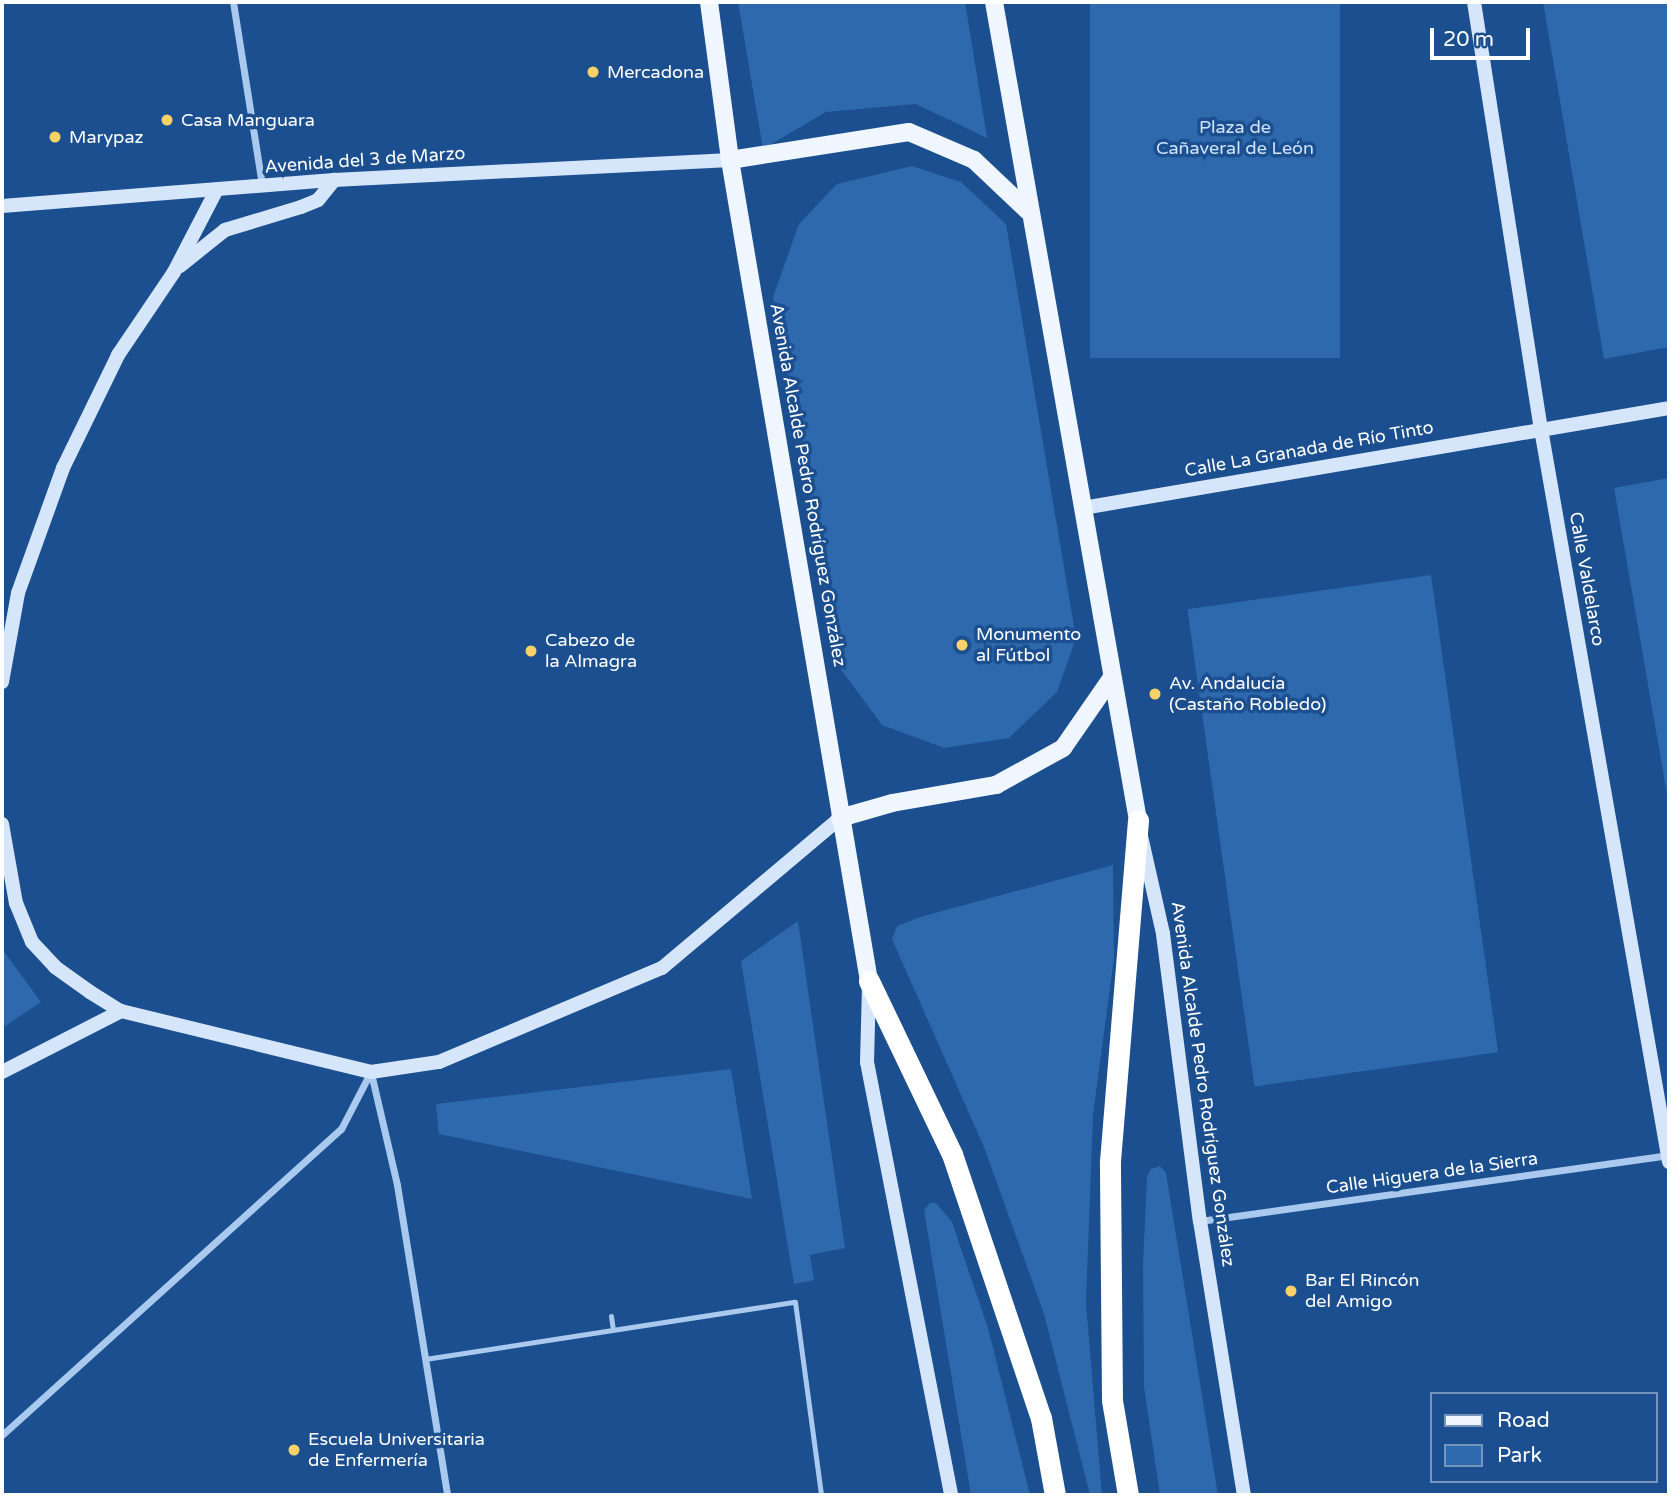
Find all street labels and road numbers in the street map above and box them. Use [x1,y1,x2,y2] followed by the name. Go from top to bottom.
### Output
[264,142,466,178] street label: Avenida del 3 de Marzo
[765,302,851,668] street label: Avenida Alcalde Pedro Rodríguez González
[1183,416,1435,482] street label: Calle La Granada de Río Tinto
[1565,510,1609,648] street label: Calle Valdelarco
[1167,900,1239,1268] street label: Avenida Alcalde Pedro Rodríguez González
[1325,1147,1539,1199] street label: Calle Higuera de la Sierra

